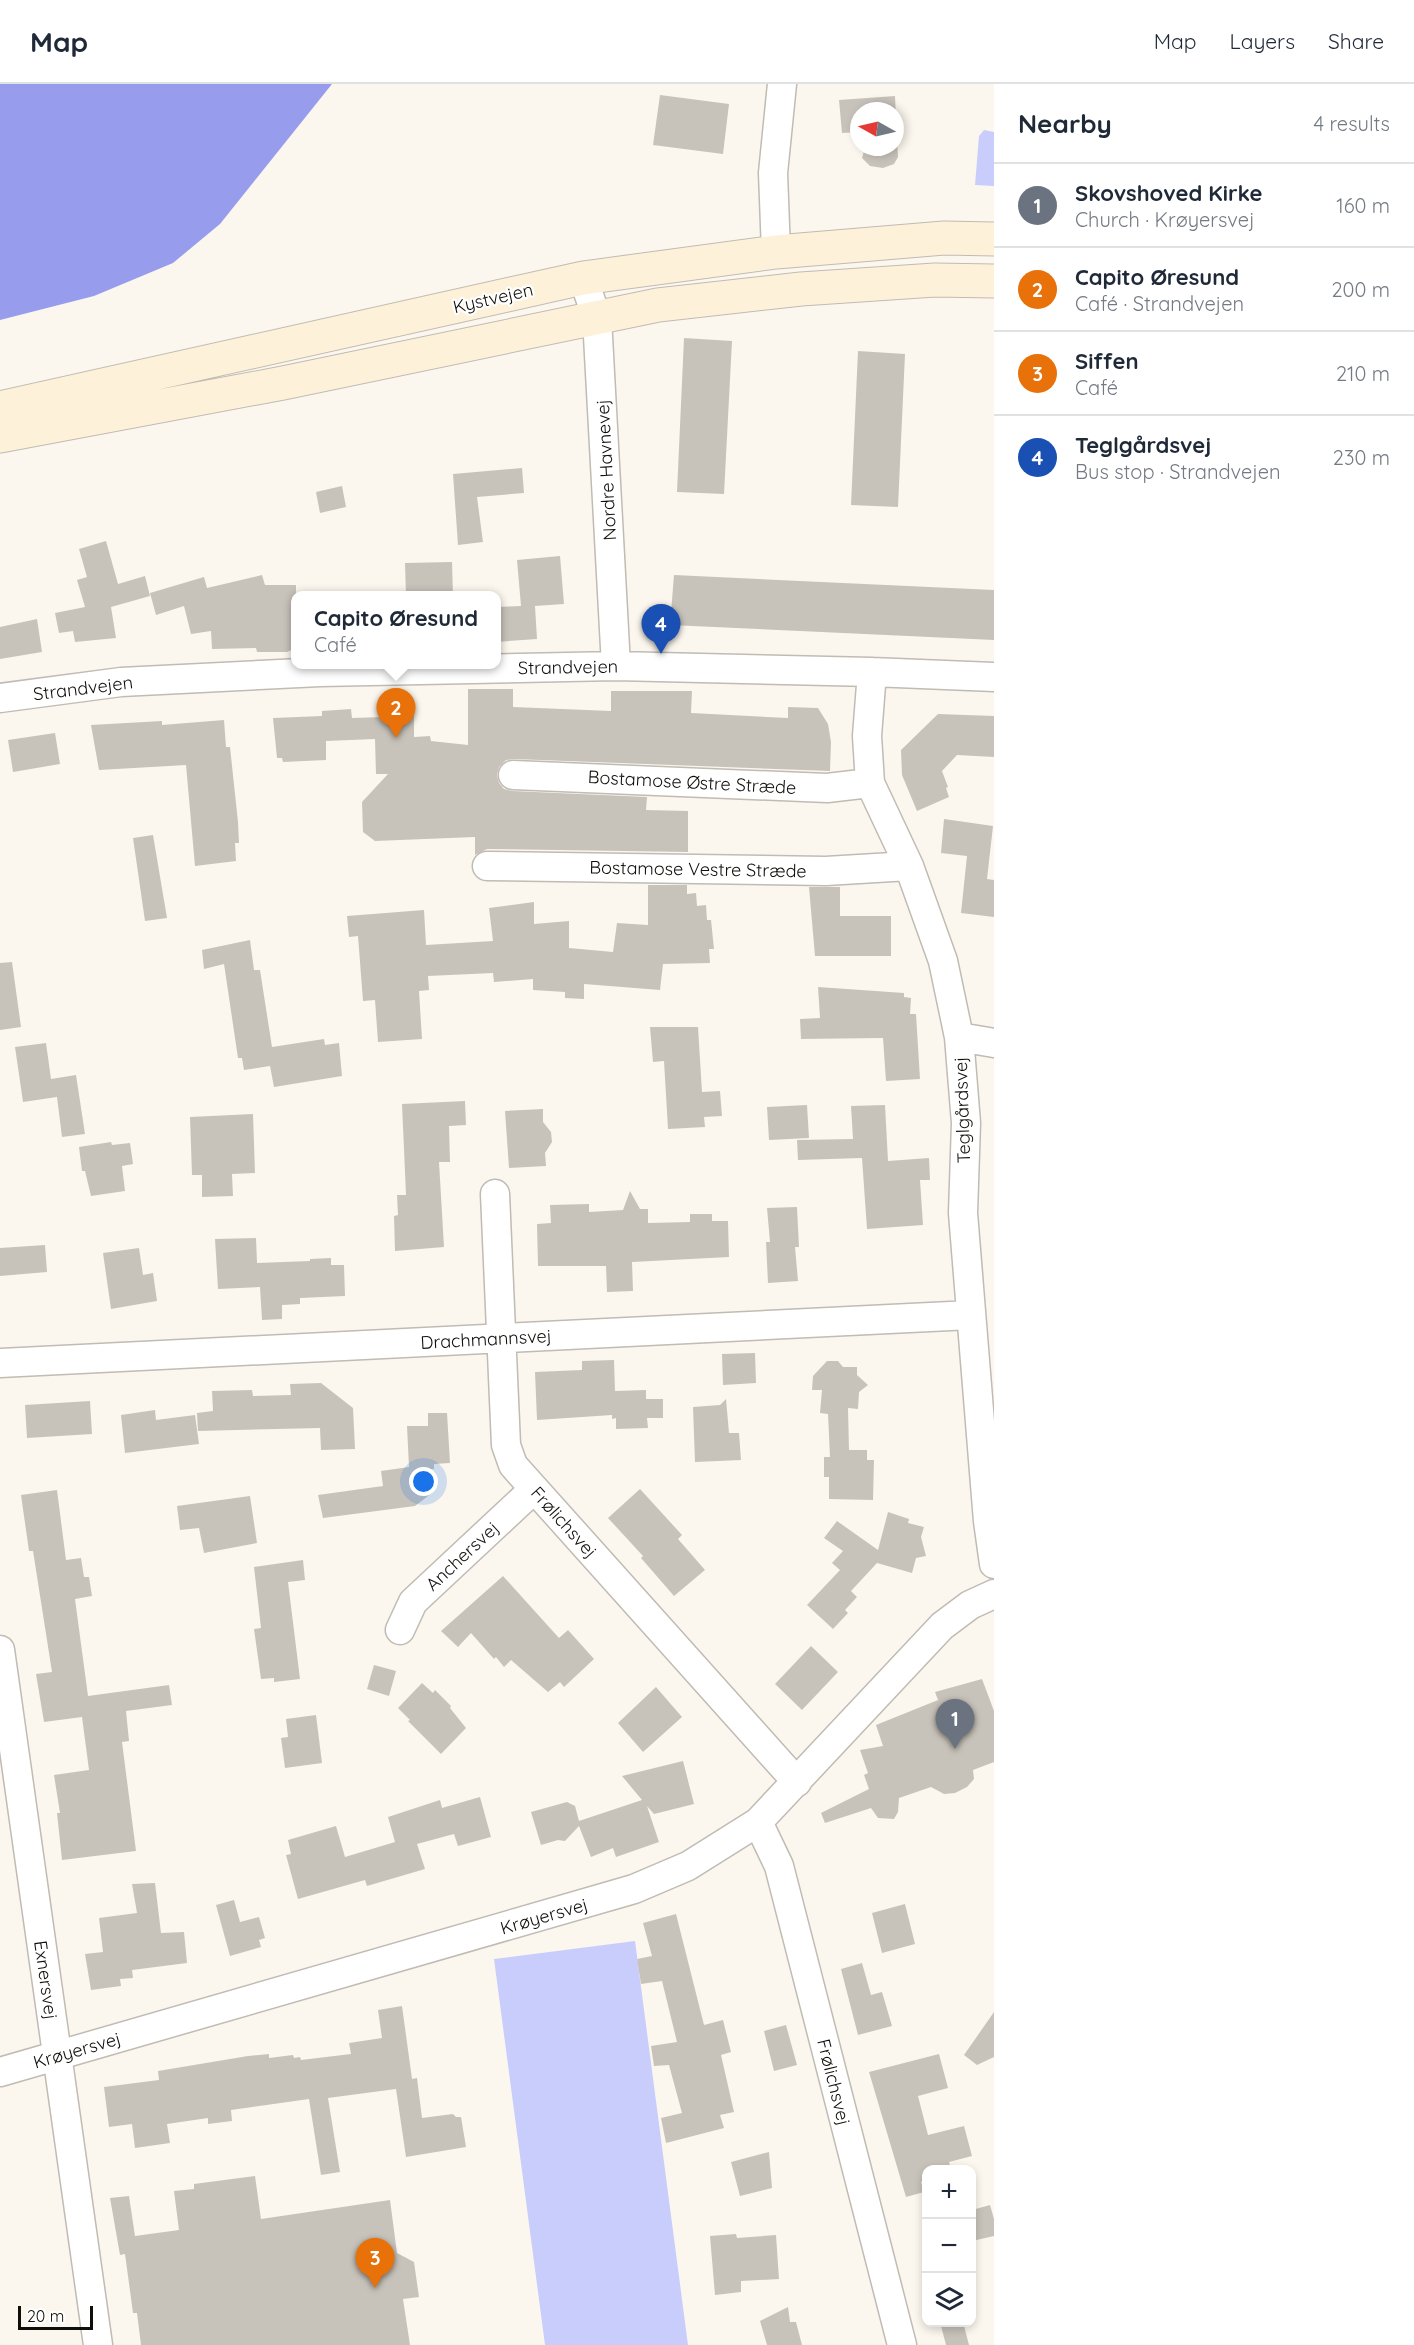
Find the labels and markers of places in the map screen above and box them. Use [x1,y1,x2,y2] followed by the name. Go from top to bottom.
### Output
[642,604,680,654] pin: 4
[376,688,416,738] pin: 2
[936,1700,974,1749] pin: 1
[356,2238,394,2288] pin: 3

